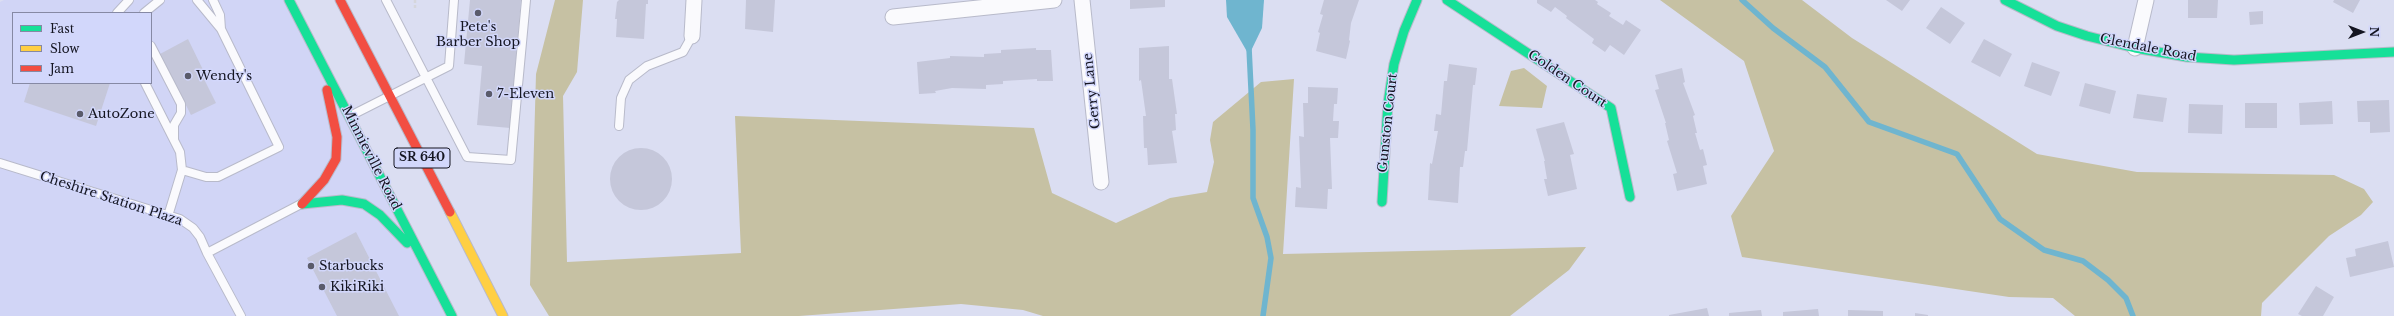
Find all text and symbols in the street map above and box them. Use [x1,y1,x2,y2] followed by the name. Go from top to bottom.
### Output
[473,8,483,18] marker: Pete's Barber Shop
[12,12,152,84] legend
[2342,12,2382,52] north arrow
[436,19,520,50] place label: Pete's Barber Shop
[50,21,74,36] text: Fast
[2367,27,2381,37] text: N
[2098,31,2198,65] street label: Glendale Road
[50,41,79,56] text: Slow
[1525,47,1609,111] street label: Golden Court
[1080,52,1104,130] street label: Gerry Lane
[50,61,74,76] text: Jam
[196,68,252,84] place label: Wendy's
[183,71,193,81] marker: Wendy's
[1375,73,1401,173] street label: Gunston Court
[497,86,554,102] place label: 7-Eleven
[484,89,494,99] marker: 7-Eleven
[338,103,404,213] street label: Minnieville Road
[88,106,155,122] place label: AutoZone
[75,109,85,119] marker: AutoZone
[394,148,450,168] road number: SR 640
[38,169,184,229] street label: Cheshire Station Plaza
[319,258,384,274] place label: Starbucks
[306,261,316,271] marker: Starbucks
[330,279,384,295] place label: KikiRiki
[317,282,327,292] marker: KikiRiki

